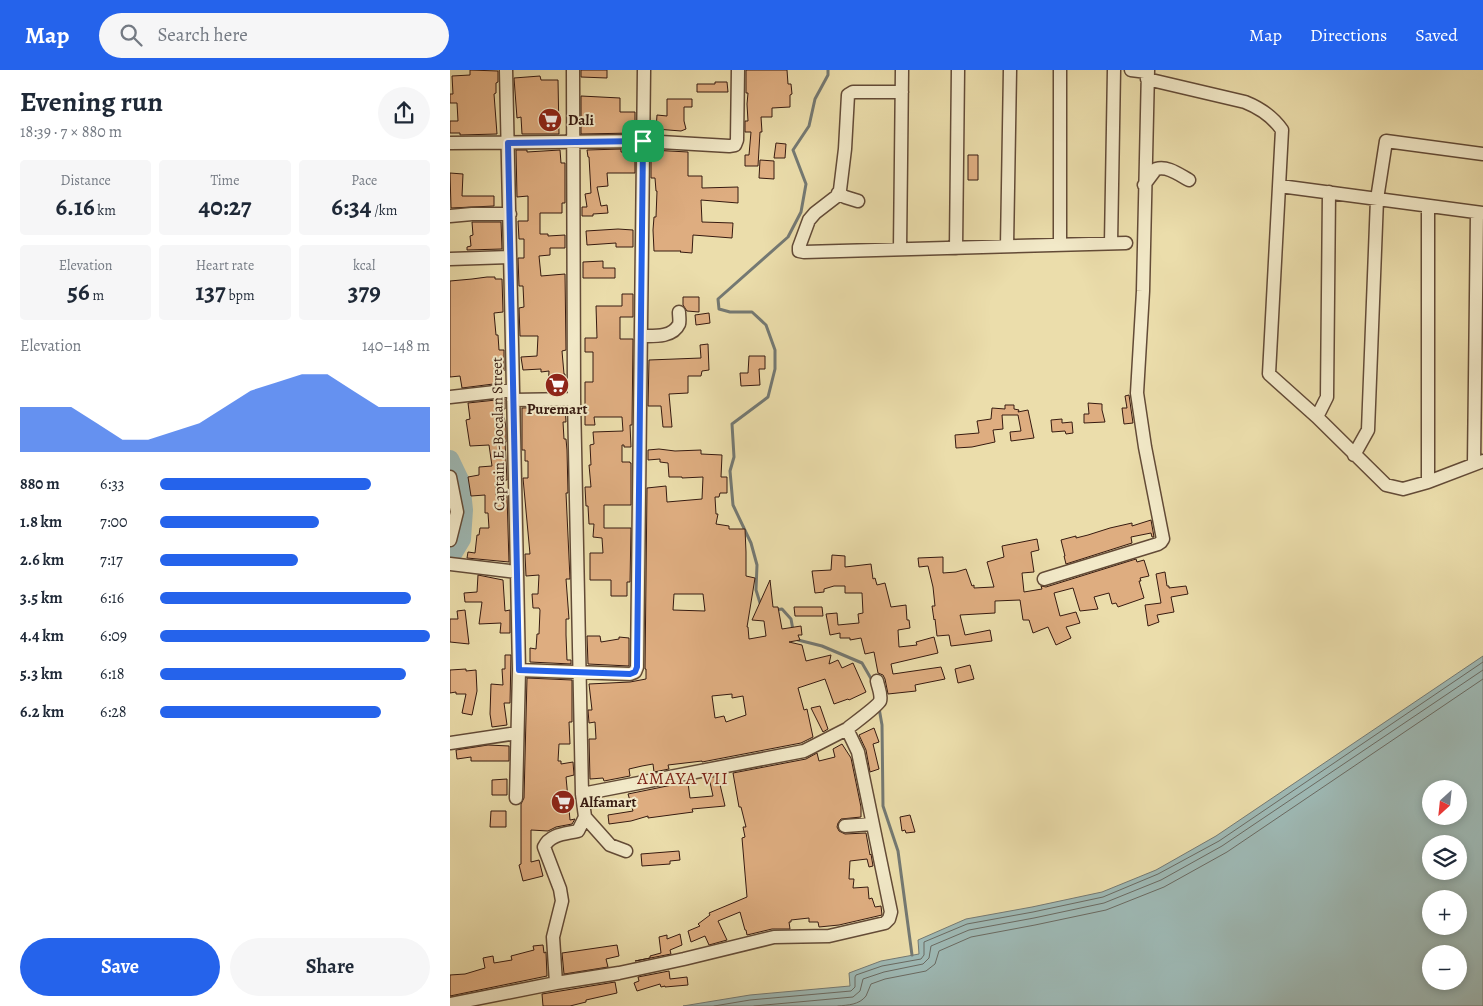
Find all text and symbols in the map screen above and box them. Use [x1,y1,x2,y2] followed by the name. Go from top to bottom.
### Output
[99,13,449,58] search box
[25,19,69,51] text: Map
[117,21,145,49] icon: search
[157,22,248,48] text: Search here
[1249,23,1282,47] text: Map
[1310,23,1387,47] text: Directions
[1415,23,1458,47] text: Saved
[20,83,163,121] text: Evening run
[378,87,430,139] button: share
[537,107,563,133] supermarket icon: Dali
[568,110,595,130] place label: Dali
[622,120,664,162] pin
[20,121,122,143] text: 18:39 · 7 × 880 m
[629,127,657,155] icon: arrive
[61,171,111,190] text: Distance
[210,171,240,190] text: Time
[351,171,377,190] text: Pace
[55,190,95,224] text: 6.16
[198,190,252,224] text: 40:27
[331,190,371,224] text: 6:34
[95,201,116,220] text: km
[371,201,397,220] text: /km
[59,256,113,275] text: Elevation
[196,256,254,275] text: Heart rate
[353,256,376,275] text: kcal
[67,275,90,309] text: 56
[195,275,226,309] text: 137
[348,275,381,309] text: 379
[90,286,104,305] text: m
[226,286,255,305] text: bpm
[20,335,81,357] text: Elevation
[362,335,430,357] text: 140–148 m
[487,357,509,511] street label: Captain E-Bocalan Street
[544,372,570,398] supermarket icon: Puremart
[527,399,587,419] place label: Puremart
[20,473,60,495] text: 880 m
[100,473,125,495] text: 6:33
[20,511,62,533] text: 1.8 km
[100,511,128,533] text: 7:00
[20,549,64,571] text: 2.6 km
[100,549,123,571] text: 7:17
[20,587,63,609] text: 3.5 km
[100,587,124,609] text: 6:16
[20,625,64,647] text: 4.4 km
[100,625,127,647] text: 6:09
[20,663,63,685] text: 5.3 km
[100,663,124,685] text: 6:18
[20,701,64,723] text: 6.2 km
[100,701,127,723] text: 6:28
[636,766,729,790] district label: AMAYA VII
[1422,780,1468,825] north arrow
[1422,780,1467,990] map controls
[550,789,576,815] supermarket icon: Alfamart
[579,792,636,812] place label: Alfamart
[1422,835,1467,880] button: layers
[1422,890,1467,935] button: +
[20,938,220,996] button: Save
[230,938,430,996] button: Share
[1422,945,1467,990] button: −

